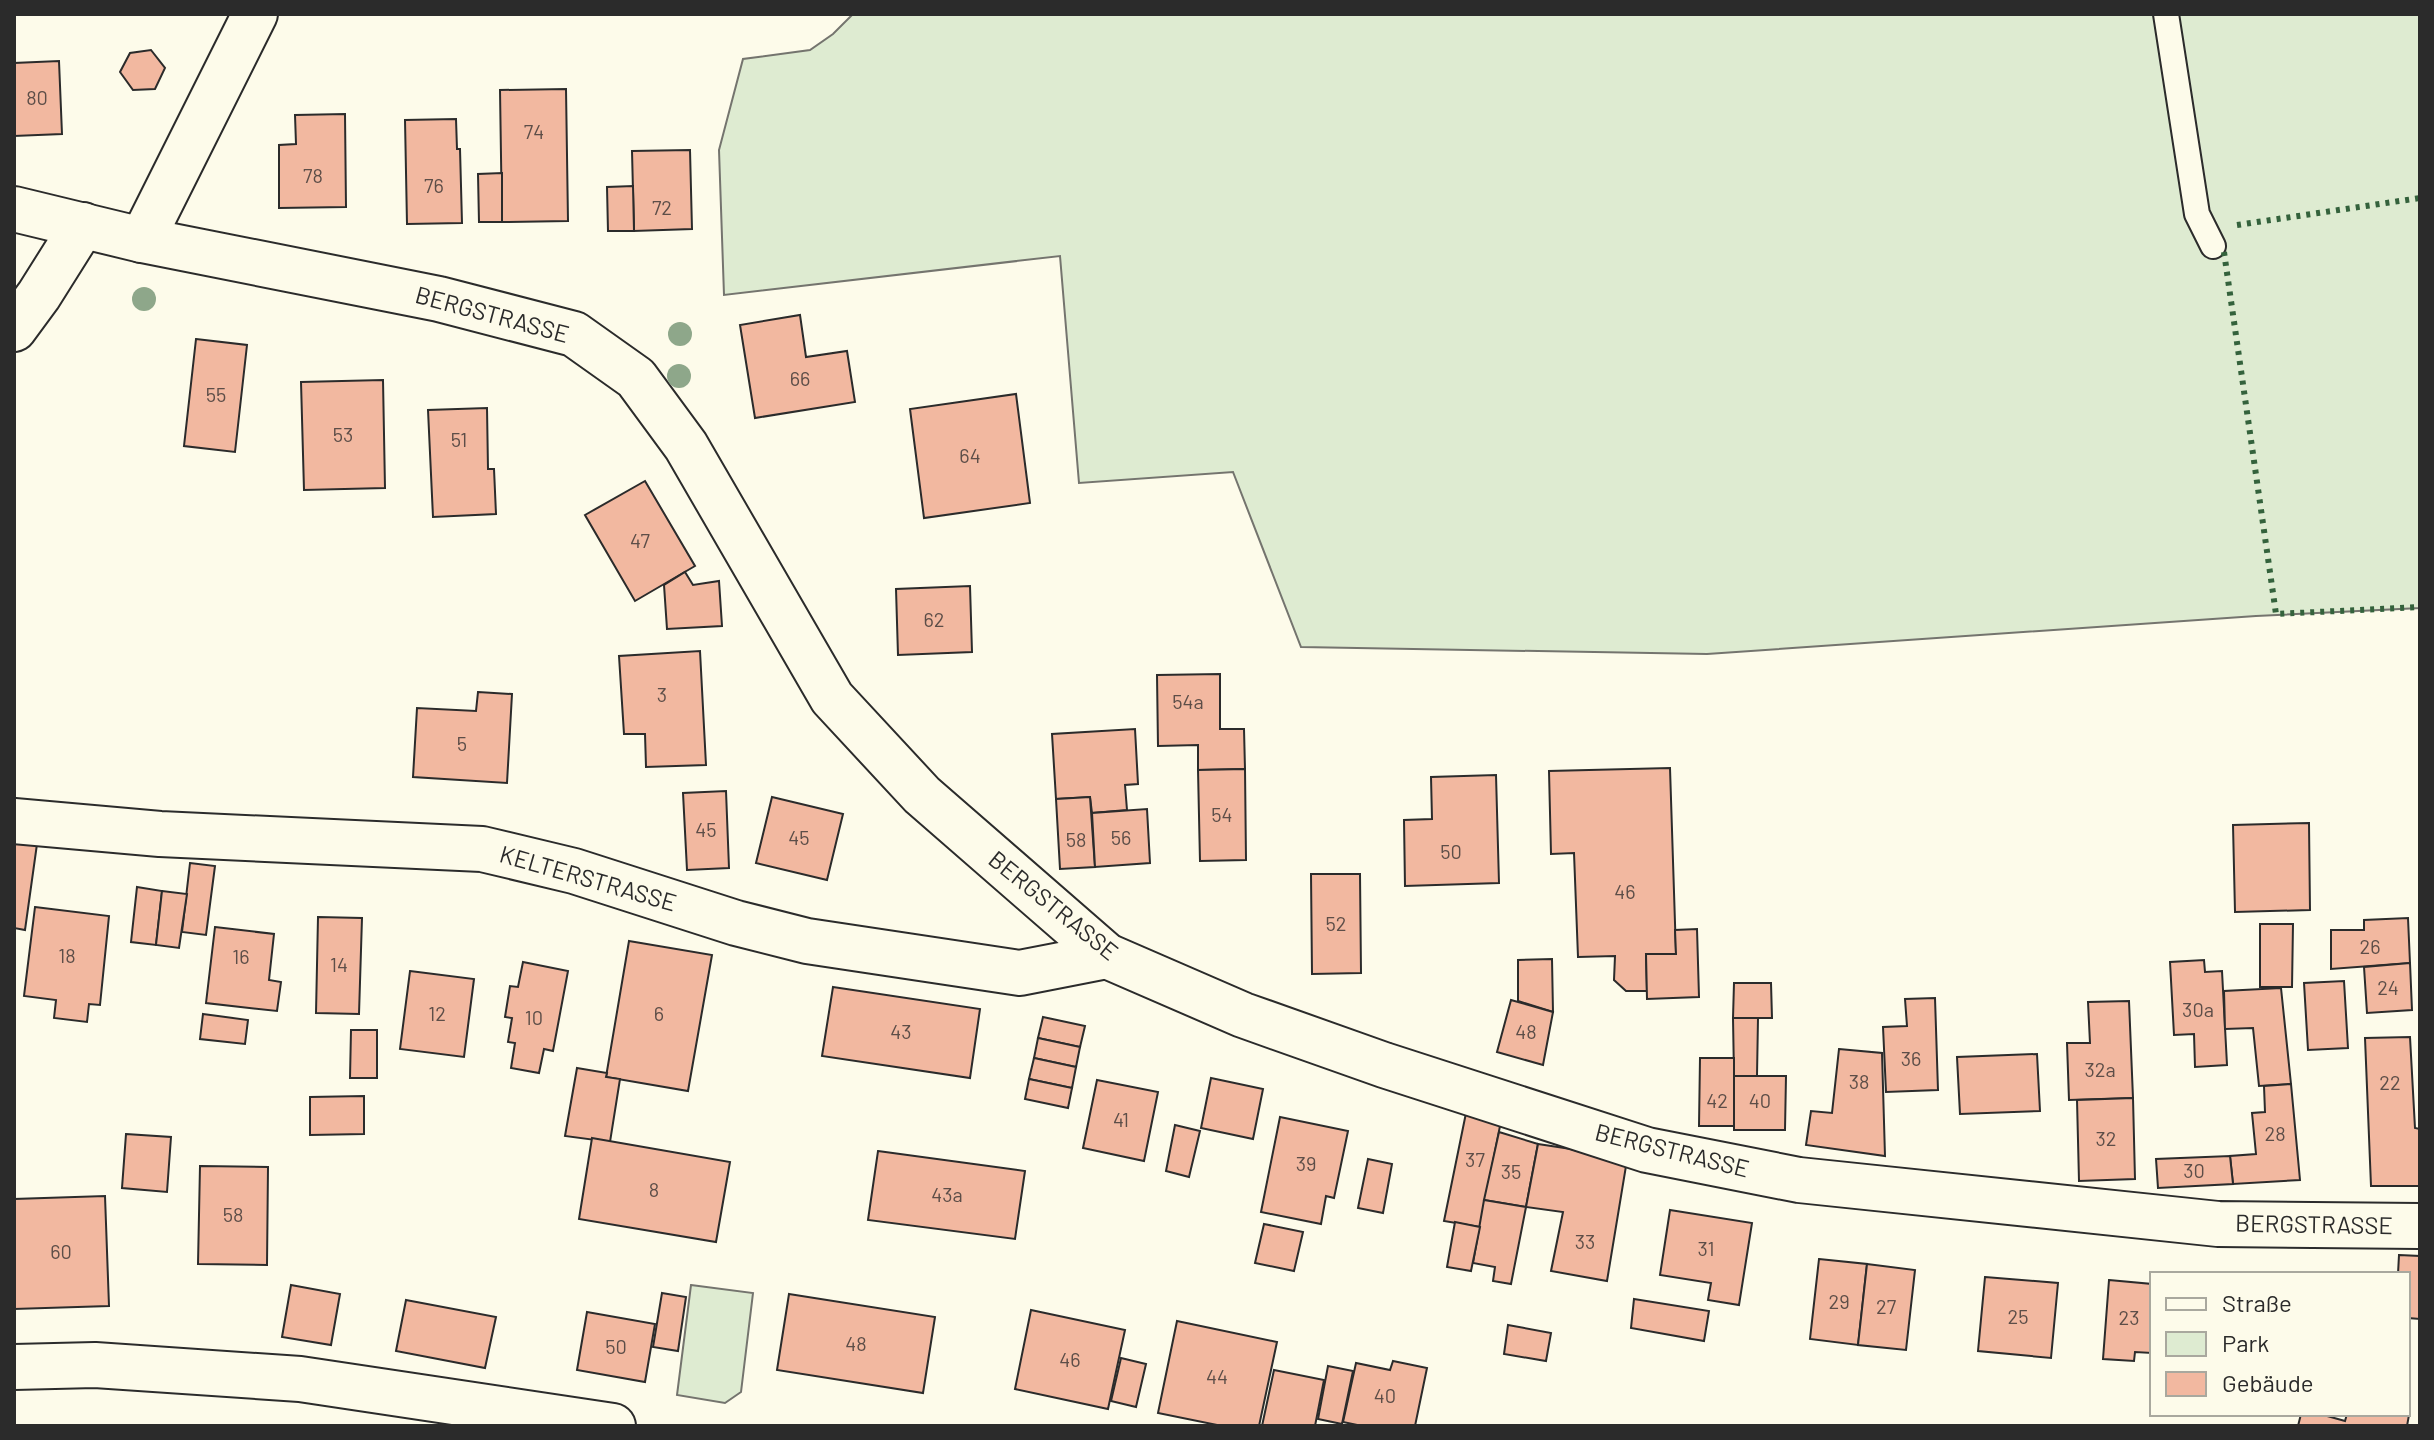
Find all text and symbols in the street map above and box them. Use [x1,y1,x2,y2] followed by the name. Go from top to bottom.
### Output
[26,85,48,109] house number: 80
[524,119,544,143] house number: 74
[303,163,323,187] house number: 78
[424,173,444,197] house number: 76
[652,195,672,219] house number: 72
[412,279,572,348] street label: BERGSTRASSE
[790,366,810,390] house number: 66
[206,382,226,406] house number: 55
[333,422,353,446] house number: 53
[451,427,467,451] house number: 51
[959,443,981,467] house number: 64
[630,528,650,552] house number: 47
[923,607,945,631] house number: 62
[657,682,667,706] house number: 3
[1172,689,1204,713] house number: 54a
[457,731,467,755] house number: 5
[1211,802,1233,826] house number: 54
[695,817,717,841] house number: 45
[788,825,810,849] house number: 45
[1111,825,1131,849] house number: 56
[1066,827,1086,851] house number: 58
[497,838,680,917] street label: KELTERSTRASSE
[1440,839,1462,863] house number: 50
[983,844,1124,966] street label: BERGSTRASSE
[1614,879,1636,903] house number: 46
[1326,911,1347,935] house number: 52
[2359,934,2381,958] house number: 26
[58,943,76,967] house number: 18
[232,944,250,968] house number: 16
[330,952,348,976] house number: 14
[2377,975,2399,999] house number: 24
[2182,997,2214,1021] house number: 30a
[428,1001,446,1025] house number: 12
[654,1001,664,1025] house number: 6
[525,1005,543,1029] house number: 10
[890,1019,912,1043] house number: 43
[1515,1019,1537,1043] house number: 48
[1901,1046,1921,1070] house number: 36
[2084,1057,2116,1081] house number: 32a
[1849,1069,1869,1093] house number: 38
[2379,1070,2401,1094] house number: 22
[1706,1088,1728,1112] house number: 42
[1749,1088,1771,1112] house number: 40
[1113,1107,1129,1131] house number: 41
[1592,1116,1753,1183] street label: BERGSTRASSE
[2264,1121,2286,1145] house number: 28
[2095,1126,2117,1150] house number: 32
[1465,1147,1485,1171] house number: 37
[1296,1151,1316,1175] house number: 39
[2183,1158,2205,1182] house number: 30
[1501,1159,1521,1183] house number: 35
[649,1177,659,1201] house number: 8
[931,1182,963,1206] house number: 43a
[223,1202,243,1226] house number: 58
[2235,1208,2393,1239] street label: BERGSTRASSE
[1575,1229,1595,1253] house number: 33
[1697,1236,1715,1260] house number: 31
[50,1239,72,1263] house number: 60
[2150,1272,2410,1416] legend
[2222,1288,2292,1317] text: Straße
[1828,1289,1850,1313] house number: 29
[1876,1294,1897,1318] house number: 27
[2008,1304,2029,1328] house number: 25
[2119,1305,2139,1329] house number: 23
[2222,1328,2269,1357] text: Park
[845,1331,867,1355] house number: 48
[605,1334,627,1358] house number: 50
[1059,1347,1081,1371] house number: 46
[1206,1364,1228,1388] house number: 44
[2222,1368,2314,1397] text: Gebäude
[1374,1383,1396,1407] house number: 40

